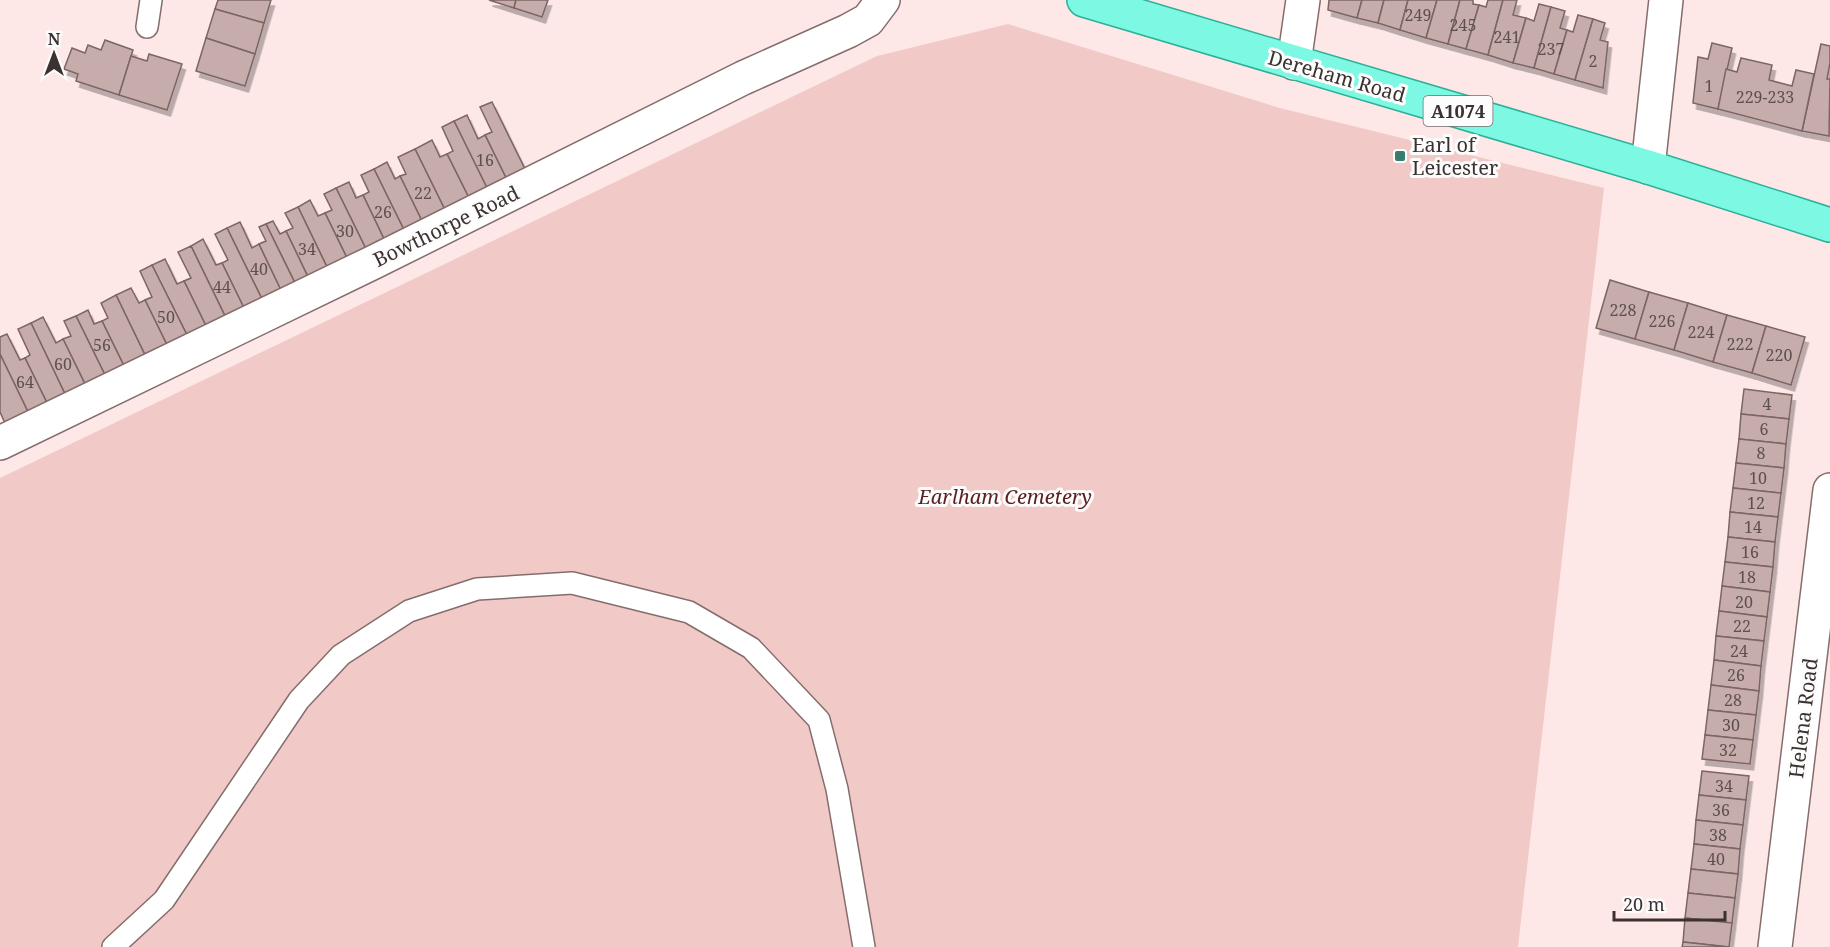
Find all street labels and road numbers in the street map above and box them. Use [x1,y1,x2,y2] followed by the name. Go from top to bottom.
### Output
[1265,44,1409,108] street label: Dereham Road
[1424,96,1492,126] road number: A1074
[369,179,523,273] street label: Bowthorpe Road
[1782,656,1824,780] street label: Helena Road

